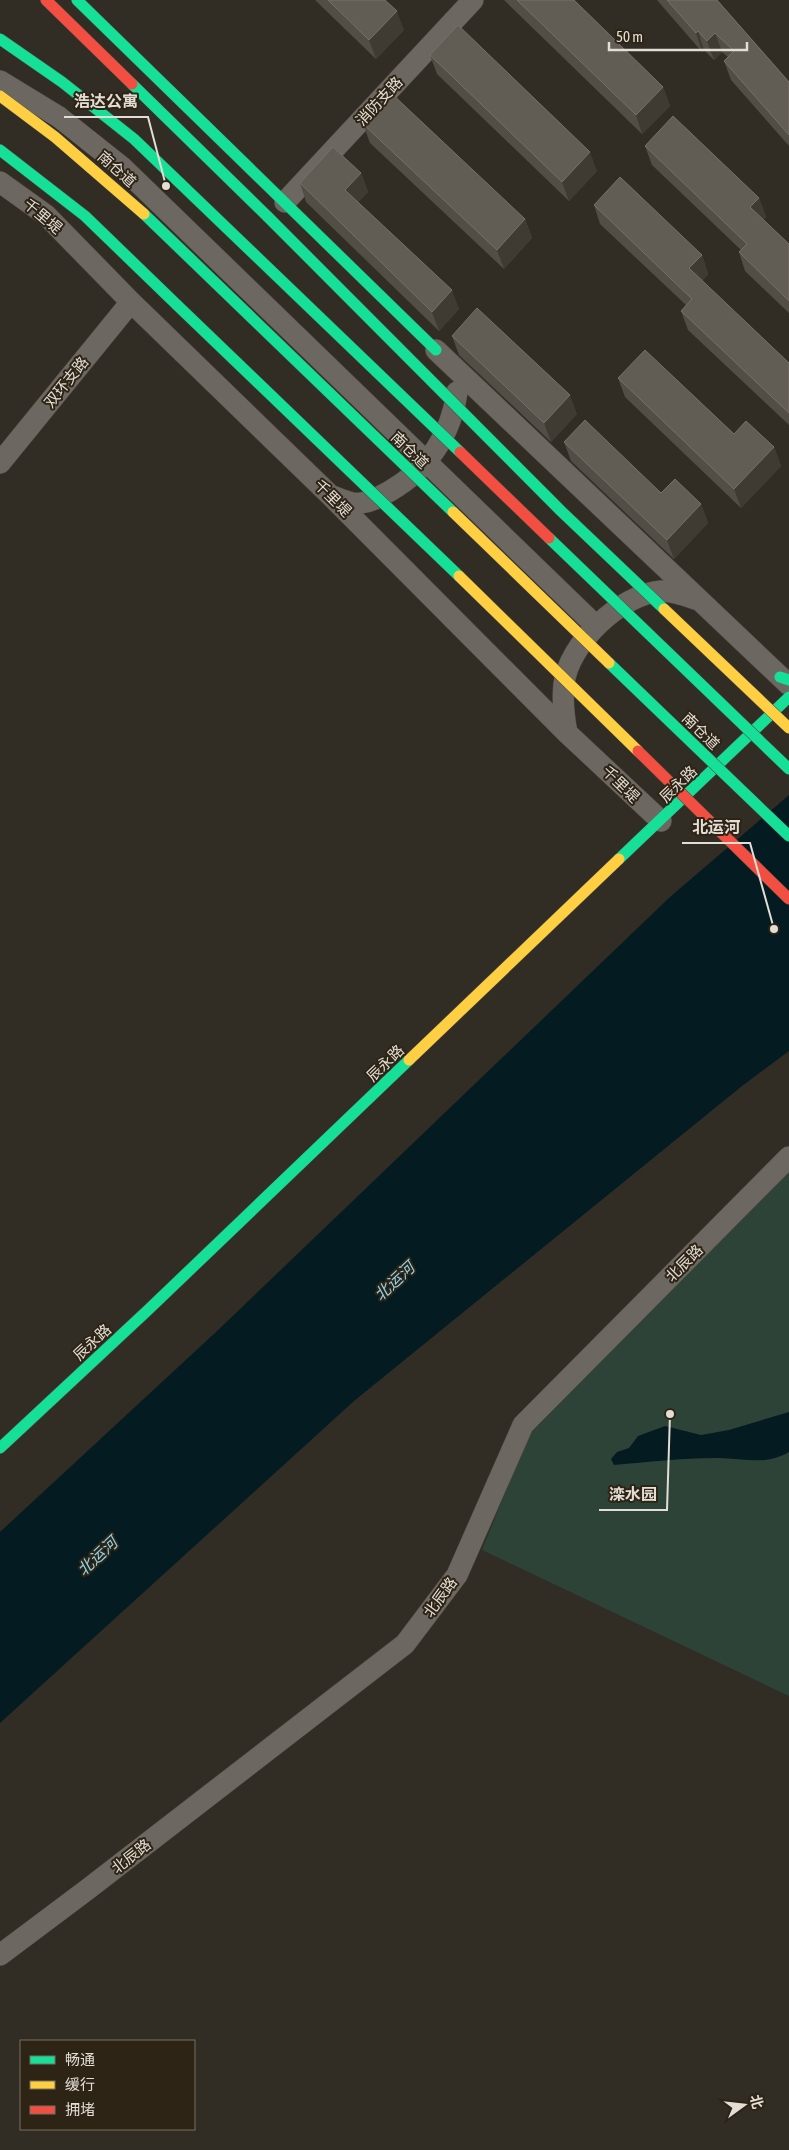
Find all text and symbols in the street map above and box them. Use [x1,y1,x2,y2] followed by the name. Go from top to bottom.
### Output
[609,20,746,52] scale bar
[616,28,643,45] text: 50 m
[352,73,406,129] street label: 消防支路
[64,86,148,117] callout: 浩达公寓
[74,92,138,110] text: 浩达公寓
[95,148,139,190] street label: 南仓道
[20,195,66,237] street label: 千里堤
[41,353,91,411] street label: 双环支路
[388,428,432,472] street label: 南仓道
[311,476,355,520] street label: 千里堤
[679,709,723,753] street label: 南仓道
[599,762,643,806] street label: 千里堤
[656,762,700,806] street label: 辰永路
[682,812,750,843] callout: 北运河
[692,818,740,836] text: 北运河
[363,1041,407,1085] street label: 辰永路
[662,1241,706,1285] street label: 北辰路
[370,1256,420,1304] water label: 北运河
[70,1320,114,1364] street label: 辰永路
[599,1479,667,1510] callout: 滦水园
[609,1485,657,1503] text: 滦水园
[73,1531,123,1579] water label: 北运河
[420,1574,460,1620] street label: 北辰路
[108,1835,154,1877] street label: 北辰路
[20,2040,195,2130] legend
[65,2051,95,2068] text: 畅通
[65,2076,95,2093] text: 缓行
[719,2080,769,2130] north arrow
[747,2093,766,2110] text: 北
[65,2101,95,2118] text: 拥堵

